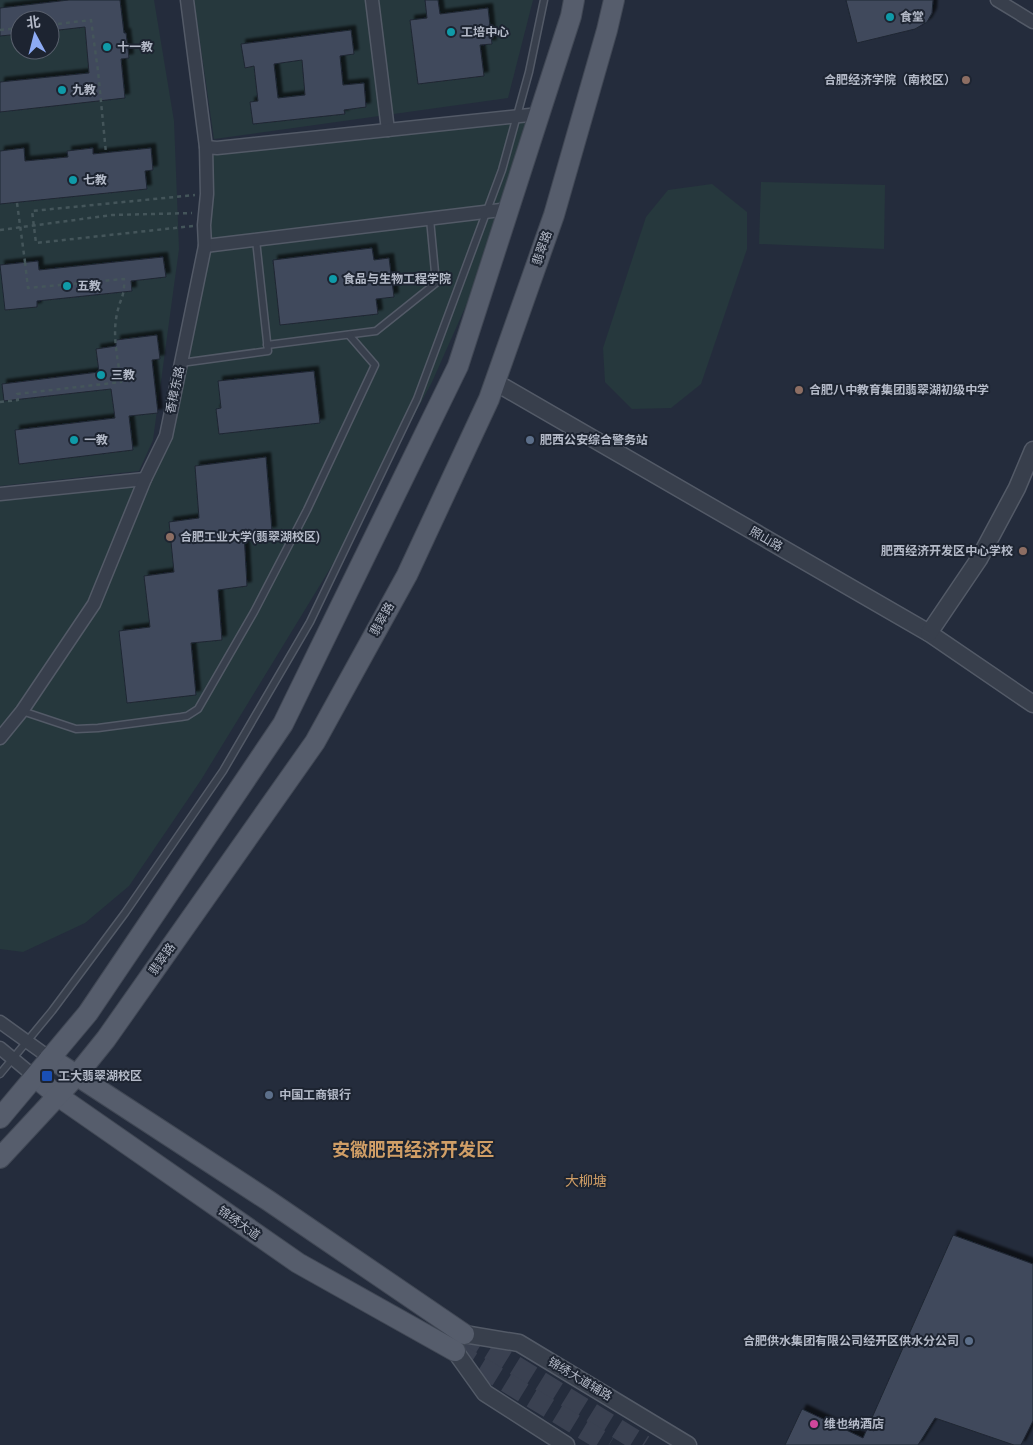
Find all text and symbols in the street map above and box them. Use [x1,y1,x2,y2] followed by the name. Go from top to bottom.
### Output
[10,10,60,60] north arrow
[900,10,924,24] place label: 食堂
[884,11,896,23] marker: 食堂
[25,13,41,31] text: 北
[461,25,509,39] place label: 工培中心
[445,26,457,38] marker: 工培中心
[117,40,153,54] place label: 十一教
[101,41,113,53] marker: 十一教
[824,73,956,87] place label: 合肥经济学院（南校区）
[960,74,972,86] marker: 合肥经济学院（南校区）
[72,83,96,97] place label: 九教
[56,84,68,96] marker: 九教
[83,173,107,187] place label: 七教
[67,174,79,186] marker: 七教
[530,229,554,267] street label: 翡翠路
[343,272,451,286] place label: 食品与生物工程学院
[327,273,339,285] marker: 食品与生物工程学院
[77,279,101,293] place label: 五教
[61,280,73,292] marker: 五教
[163,365,187,415] street label: 香樟东路
[111,368,135,382] place label: 三教
[95,369,107,381] marker: 三教
[809,383,989,397] place label: 合肥八中教育集团翡翠湖初级中学
[793,384,805,396] marker: 合肥八中教育集团翡翠湖初级中学
[84,433,108,447] place label: 一教
[540,433,648,447] place label: 肥西公安综合警务站
[68,434,80,446] marker: 一教
[524,434,536,446] marker: 肥西公安综合警务站
[747,524,785,554] street label: 照山路
[180,530,320,544] place label: 合肥工业大学(翡翠湖校区)
[164,531,176,543] marker: 合肥工业大学(翡翠湖校区)
[881,544,1013,558] place label: 肥西经济开发区中心学校
[1017,545,1029,557] marker: 肥西经济开发区中心学校
[367,600,397,638] street label: 翡翠路
[146,940,178,978] street label: 翡翠路
[40,1069,54,1083] marker: 工大翡翠湖校区
[58,1069,142,1083] place label: 工大翡翠湖校区
[279,1088,351,1102] place label: 中国工商银行
[263,1089,275,1101] marker: 中国工商银行
[332,1139,494,1160] district label: 安徽肥西经济开发区
[565,1173,607,1189] district label: 大柳塘
[215,1203,263,1243] street label: 锦绣大道
[743,1334,959,1348] place label: 合肥供水集团有限公司经开区供水分公司
[963,1335,975,1347] marker: 合肥供水集团有限公司经开区供水分公司
[546,1354,614,1404] street label: 锦绣大道辅路
[824,1417,884,1431] place label: 维也纳酒店
[808,1418,820,1430] marker: 维也纳酒店

